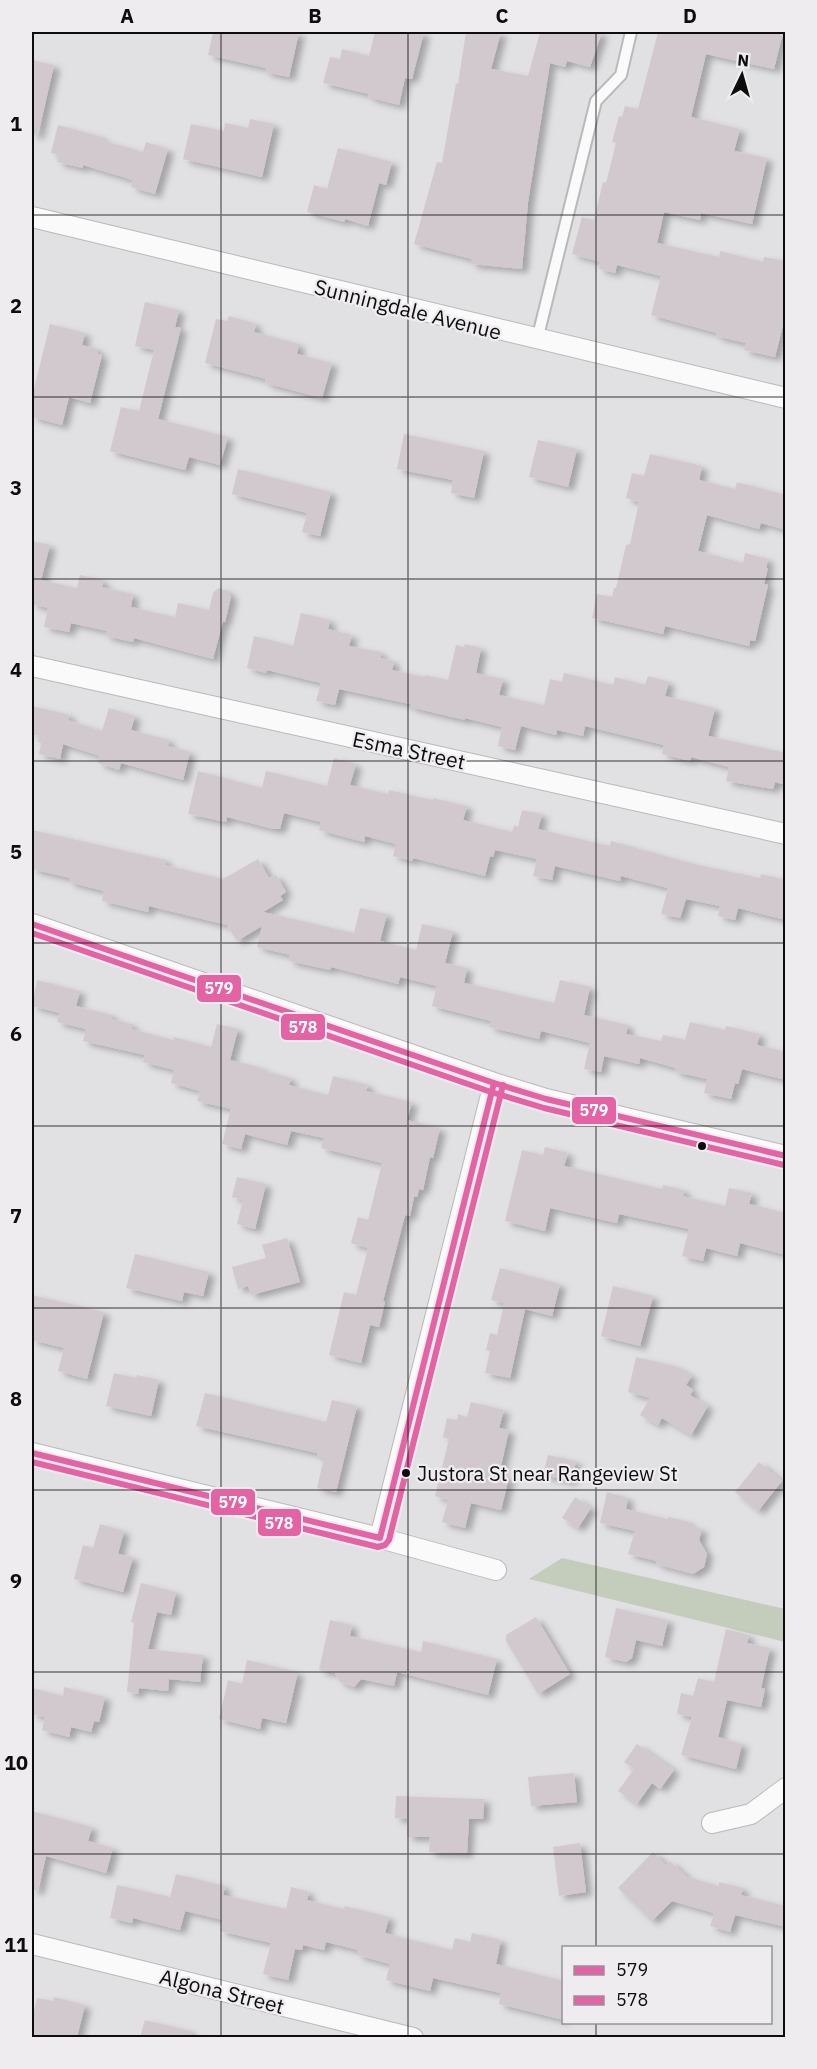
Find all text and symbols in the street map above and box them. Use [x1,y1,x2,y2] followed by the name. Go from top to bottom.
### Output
[120,2,134,29] text: A
[308,2,322,29] text: B
[495,2,509,29] text: C
[683,2,697,29] text: D
[712,45,772,105] north arrow
[737,50,750,71] text: N
[10,110,22,137] text: 1
[312,272,504,346] street label: Sunningdale Avenue
[10,292,22,319] text: 2
[10,474,22,501] text: 3
[10,656,22,683] text: 4
[350,724,468,776] street label: Esma Street
[10,838,22,865] text: 5
[196,974,242,1003] line badge: 579
[205,978,233,998] text: 579
[280,1013,326,1041] line badge: 578
[289,1017,317,1037] text: 578
[10,1020,22,1047] text: 6
[571,1096,617,1125] line badge: 579
[580,1100,608,1120] text: 579
[696,1140,708,1152] unlabelled marker
[10,1202,22,1229] text: 7
[10,1385,22,1412] text: 8
[417,1460,678,1487] place label: Justora St near Rangeview St
[400,1467,412,1479] marker: Justora St near Rangeview St
[210,1488,256,1516] line badge: 579
[219,1492,247,1512] text: 579
[257,1508,302,1537] line badge: 578
[265,1513,293,1533] text: 578
[10,1567,22,1594] text: 9
[4,1749,28,1776] text: 10
[4,1931,28,1958] text: 11
[562,1946,772,2024] legend
[616,1958,648,1981] text: 579
[157,1962,287,2020] street label: Algona Street
[616,1988,648,2011] text: 578

